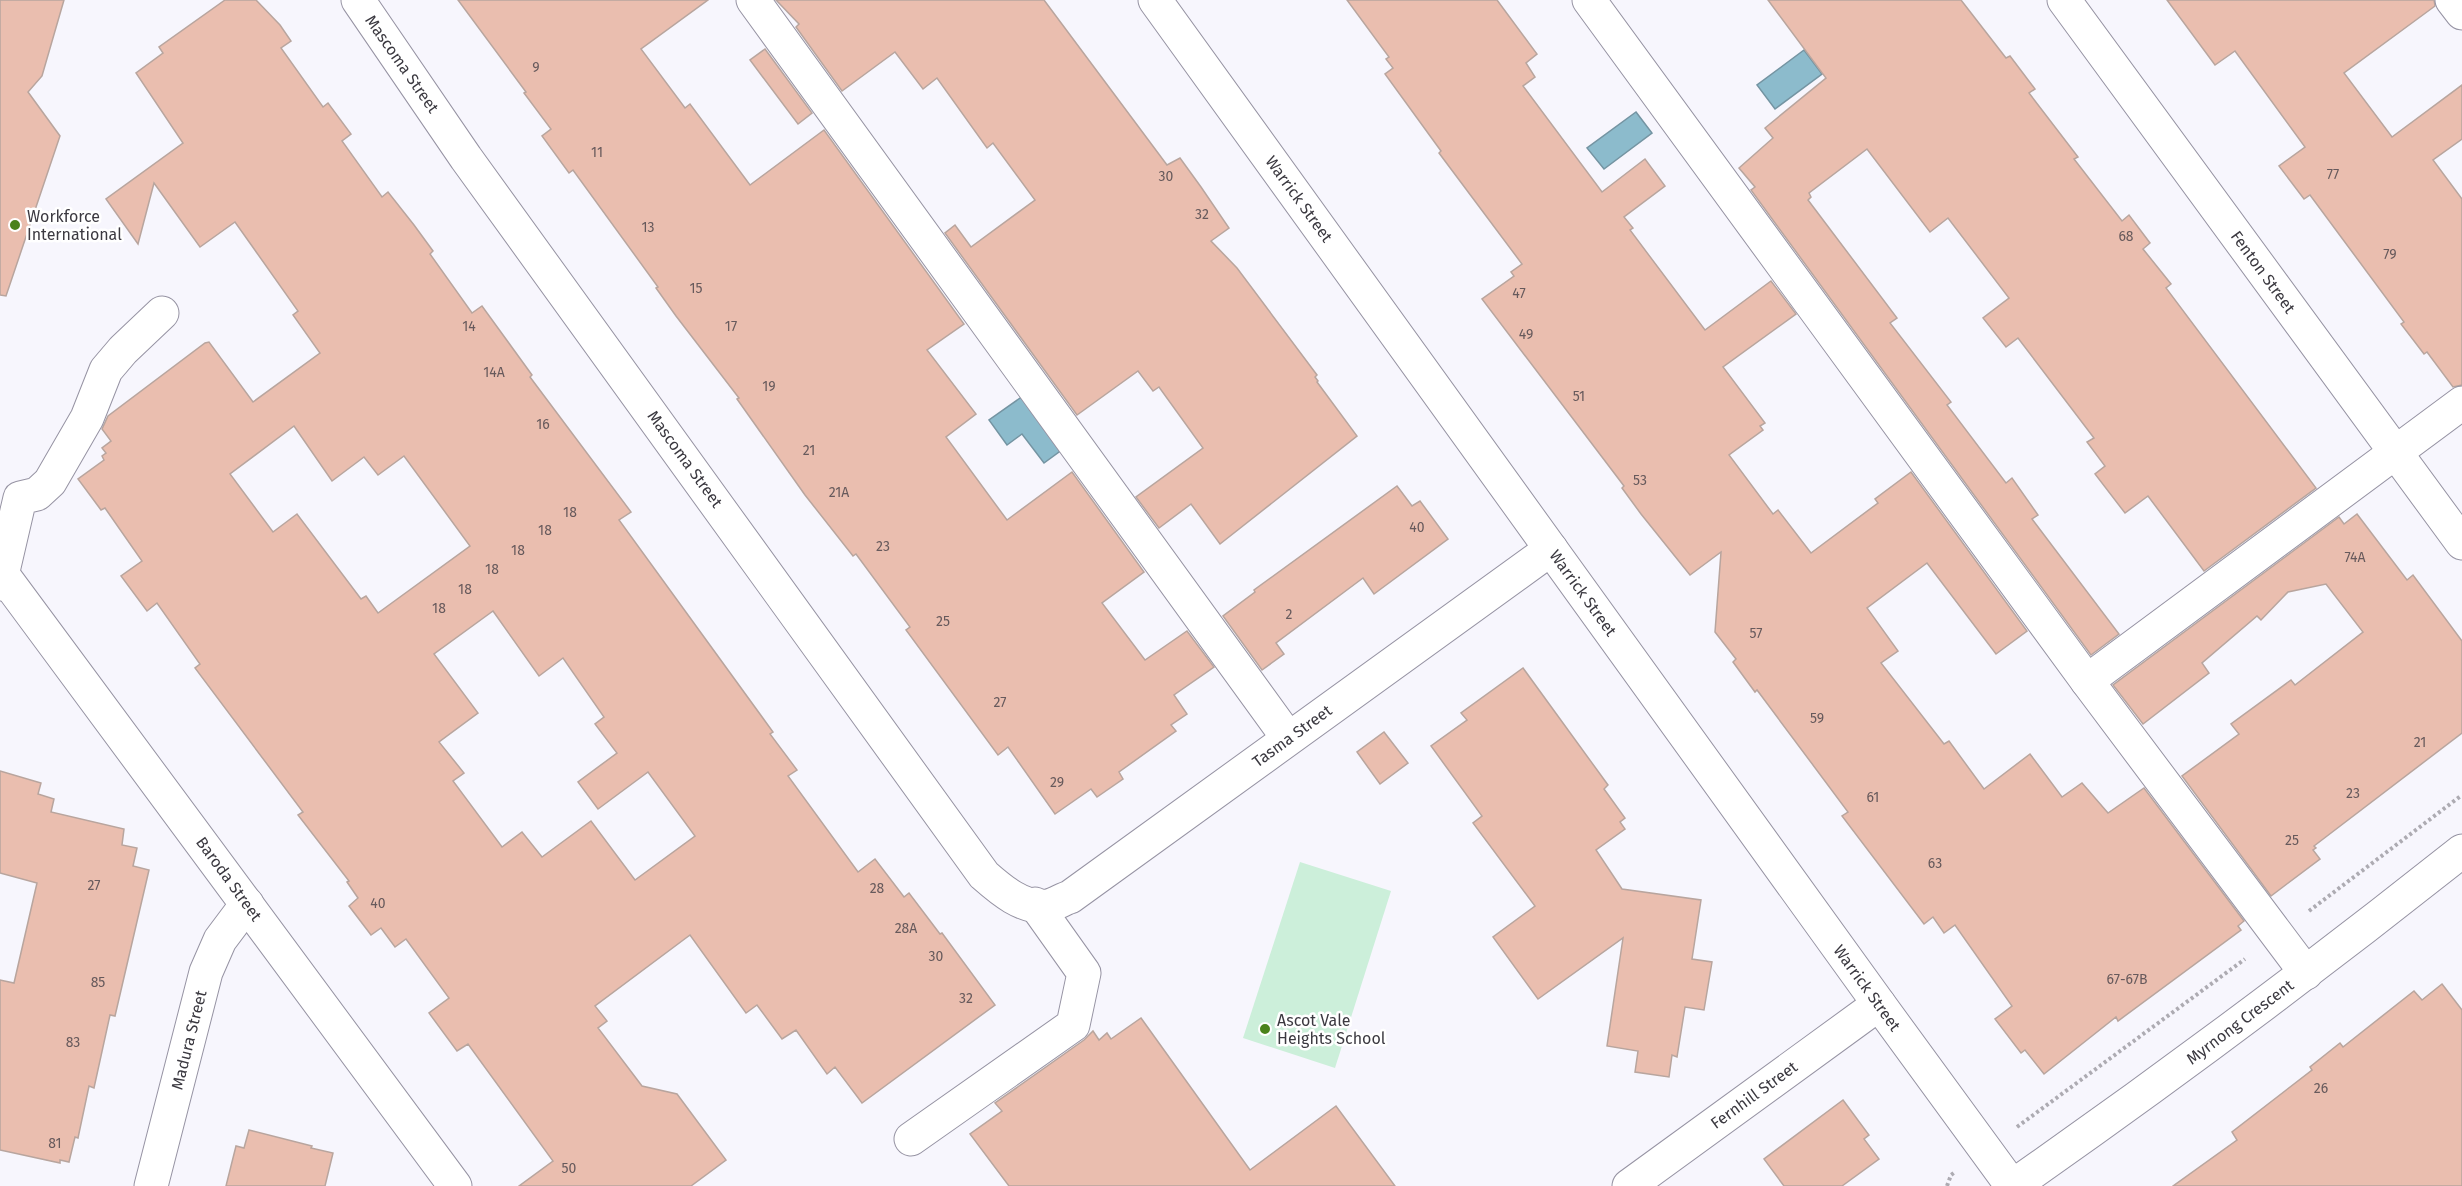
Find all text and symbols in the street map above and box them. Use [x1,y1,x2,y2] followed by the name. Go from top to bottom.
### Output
[361,11,443,117] street label: Mascoma Street
[532,59,540,76] house number: 9
[591,144,603,161] house number: 11
[1261,152,1337,246] street label: Warrick Street
[2327,166,2339,183] house number: 77
[1159,168,1174,185] house number: 30
[1195,206,1209,223] house number: 32
[27,207,122,244] place label: Workforce International
[8,218,22,232] marker: Workforce International
[641,219,655,236] house number: 13
[2227,227,2299,317] street label: Fenton Street
[2118,228,2134,245] house number: 68
[2383,246,2397,263] house number: 79
[689,280,703,297] house number: 15
[1512,285,1526,302] house number: 47
[462,318,476,335] house number: 14
[725,318,737,335] house number: 17
[1519,326,1533,343] house number: 49
[483,364,505,381] house number: 14A
[762,378,776,395] house number: 19
[1573,388,1585,405] house number: 51
[643,407,727,511] street label: Mascoma Street
[536,416,550,433] house number: 16
[803,442,815,459] house number: 21
[1633,472,1647,489] house number: 53
[829,484,849,501] house number: 21A
[563,504,577,521] house number: 18
[1409,519,1425,536] house number: 40
[538,522,552,539] house number: 18
[876,538,890,555] house number: 23
[511,542,525,559] house number: 18
[1545,546,1621,640] street label: Warrick Street
[2344,549,2366,566] house number: 74A
[485,561,499,578] house number: 18
[458,581,472,598] house number: 18
[432,600,446,617] house number: 18
[1286,606,1293,623] house number: 2
[936,613,950,630] house number: 25
[1750,625,1762,642] house number: 57
[993,694,1007,711] house number: 27
[1249,701,1336,771] street label: Tasma Street
[1810,710,1824,727] house number: 59
[2414,734,2426,751] house number: 21
[1050,774,1064,791] house number: 29
[2346,785,2360,802] house number: 23
[1867,789,1879,806] house number: 61
[2285,832,2299,849] house number: 25
[192,833,266,925] street label: Baroda Street
[1928,855,1942,872] house number: 63
[87,877,101,894] house number: 27
[870,880,885,897] house number: 28
[370,895,386,912] house number: 40
[895,920,917,937] house number: 28A
[1829,941,1905,1035] street label: Warrick Street
[929,948,944,965] house number: 30
[2107,971,2147,988] house number: 67-67B
[91,974,105,991] house number: 85
[2183,975,2297,1068] street label: Myrnong Crescent
[167,988,211,1092] street label: Madura Street
[959,990,973,1007] house number: 32
[1277,1011,1386,1048] place label: Ascot Vale Heights School
[1258,1022,1272,1036] marker: Ascot Vale Heights School
[66,1034,80,1051] house number: 83
[1707,1057,1801,1133] street label: Fernhill Street
[2314,1080,2328,1097] house number: 26
[48,1135,62,1152] house number: 81
[562,1160,577,1177] house number: 50

